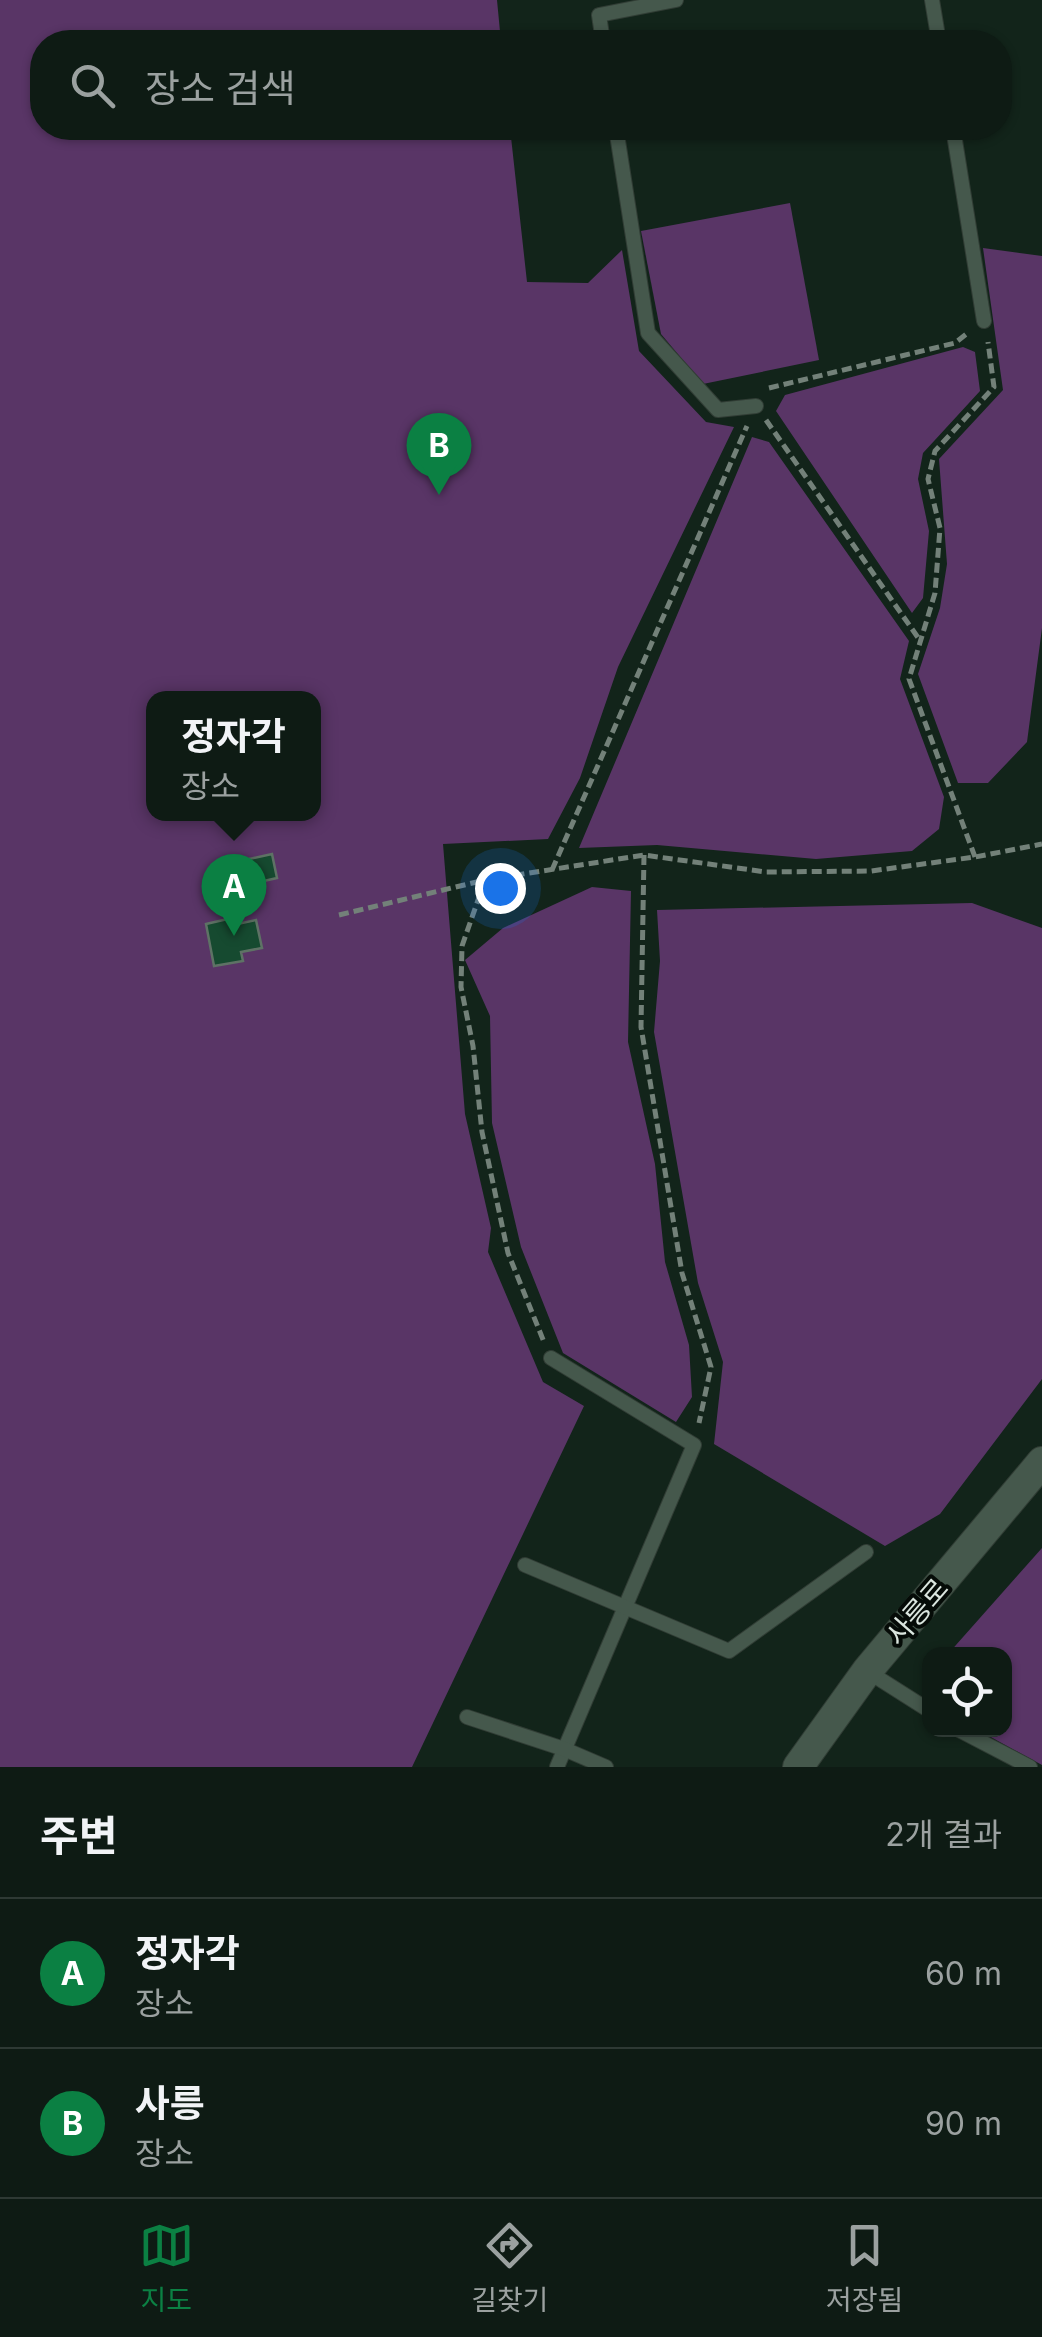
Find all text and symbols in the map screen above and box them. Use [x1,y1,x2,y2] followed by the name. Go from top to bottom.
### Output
[30,30,1012,140] search box
[65,58,120,113] icon: search
[145,65,296,111] text: 장소 검색
[406,412,472,495] pin: B
[146,691,321,821] popup
[181,713,286,759] text: 정자각
[181,767,240,806] text: 장소
[202,854,266,936] pin: A
[475,863,526,914] your location
[879,1572,955,1652] street label: 사릉로
[922,1647,1012,1737] map controls
[922,1647,1012,1737] button: locate
[40,1810,117,1861] text: 주변
[885,1815,1002,1854] text: 2개 결과
[135,1930,240,1976] text: 정자각
[61,1954,84,1993] text: A
[925,1954,1002,1993] text: 60 m
[135,1984,194,2023] text: 장소
[135,2080,205,2126] text: 사릉
[62,2104,83,2143] text: B
[925,2104,1002,2143] text: 90 m
[135,2134,194,2173] text: 장소
[139,2218,194,2318] tab: 지도
[471,2218,548,2318] tab: 길찾기
[826,2218,903,2318] tab: 저장됨

